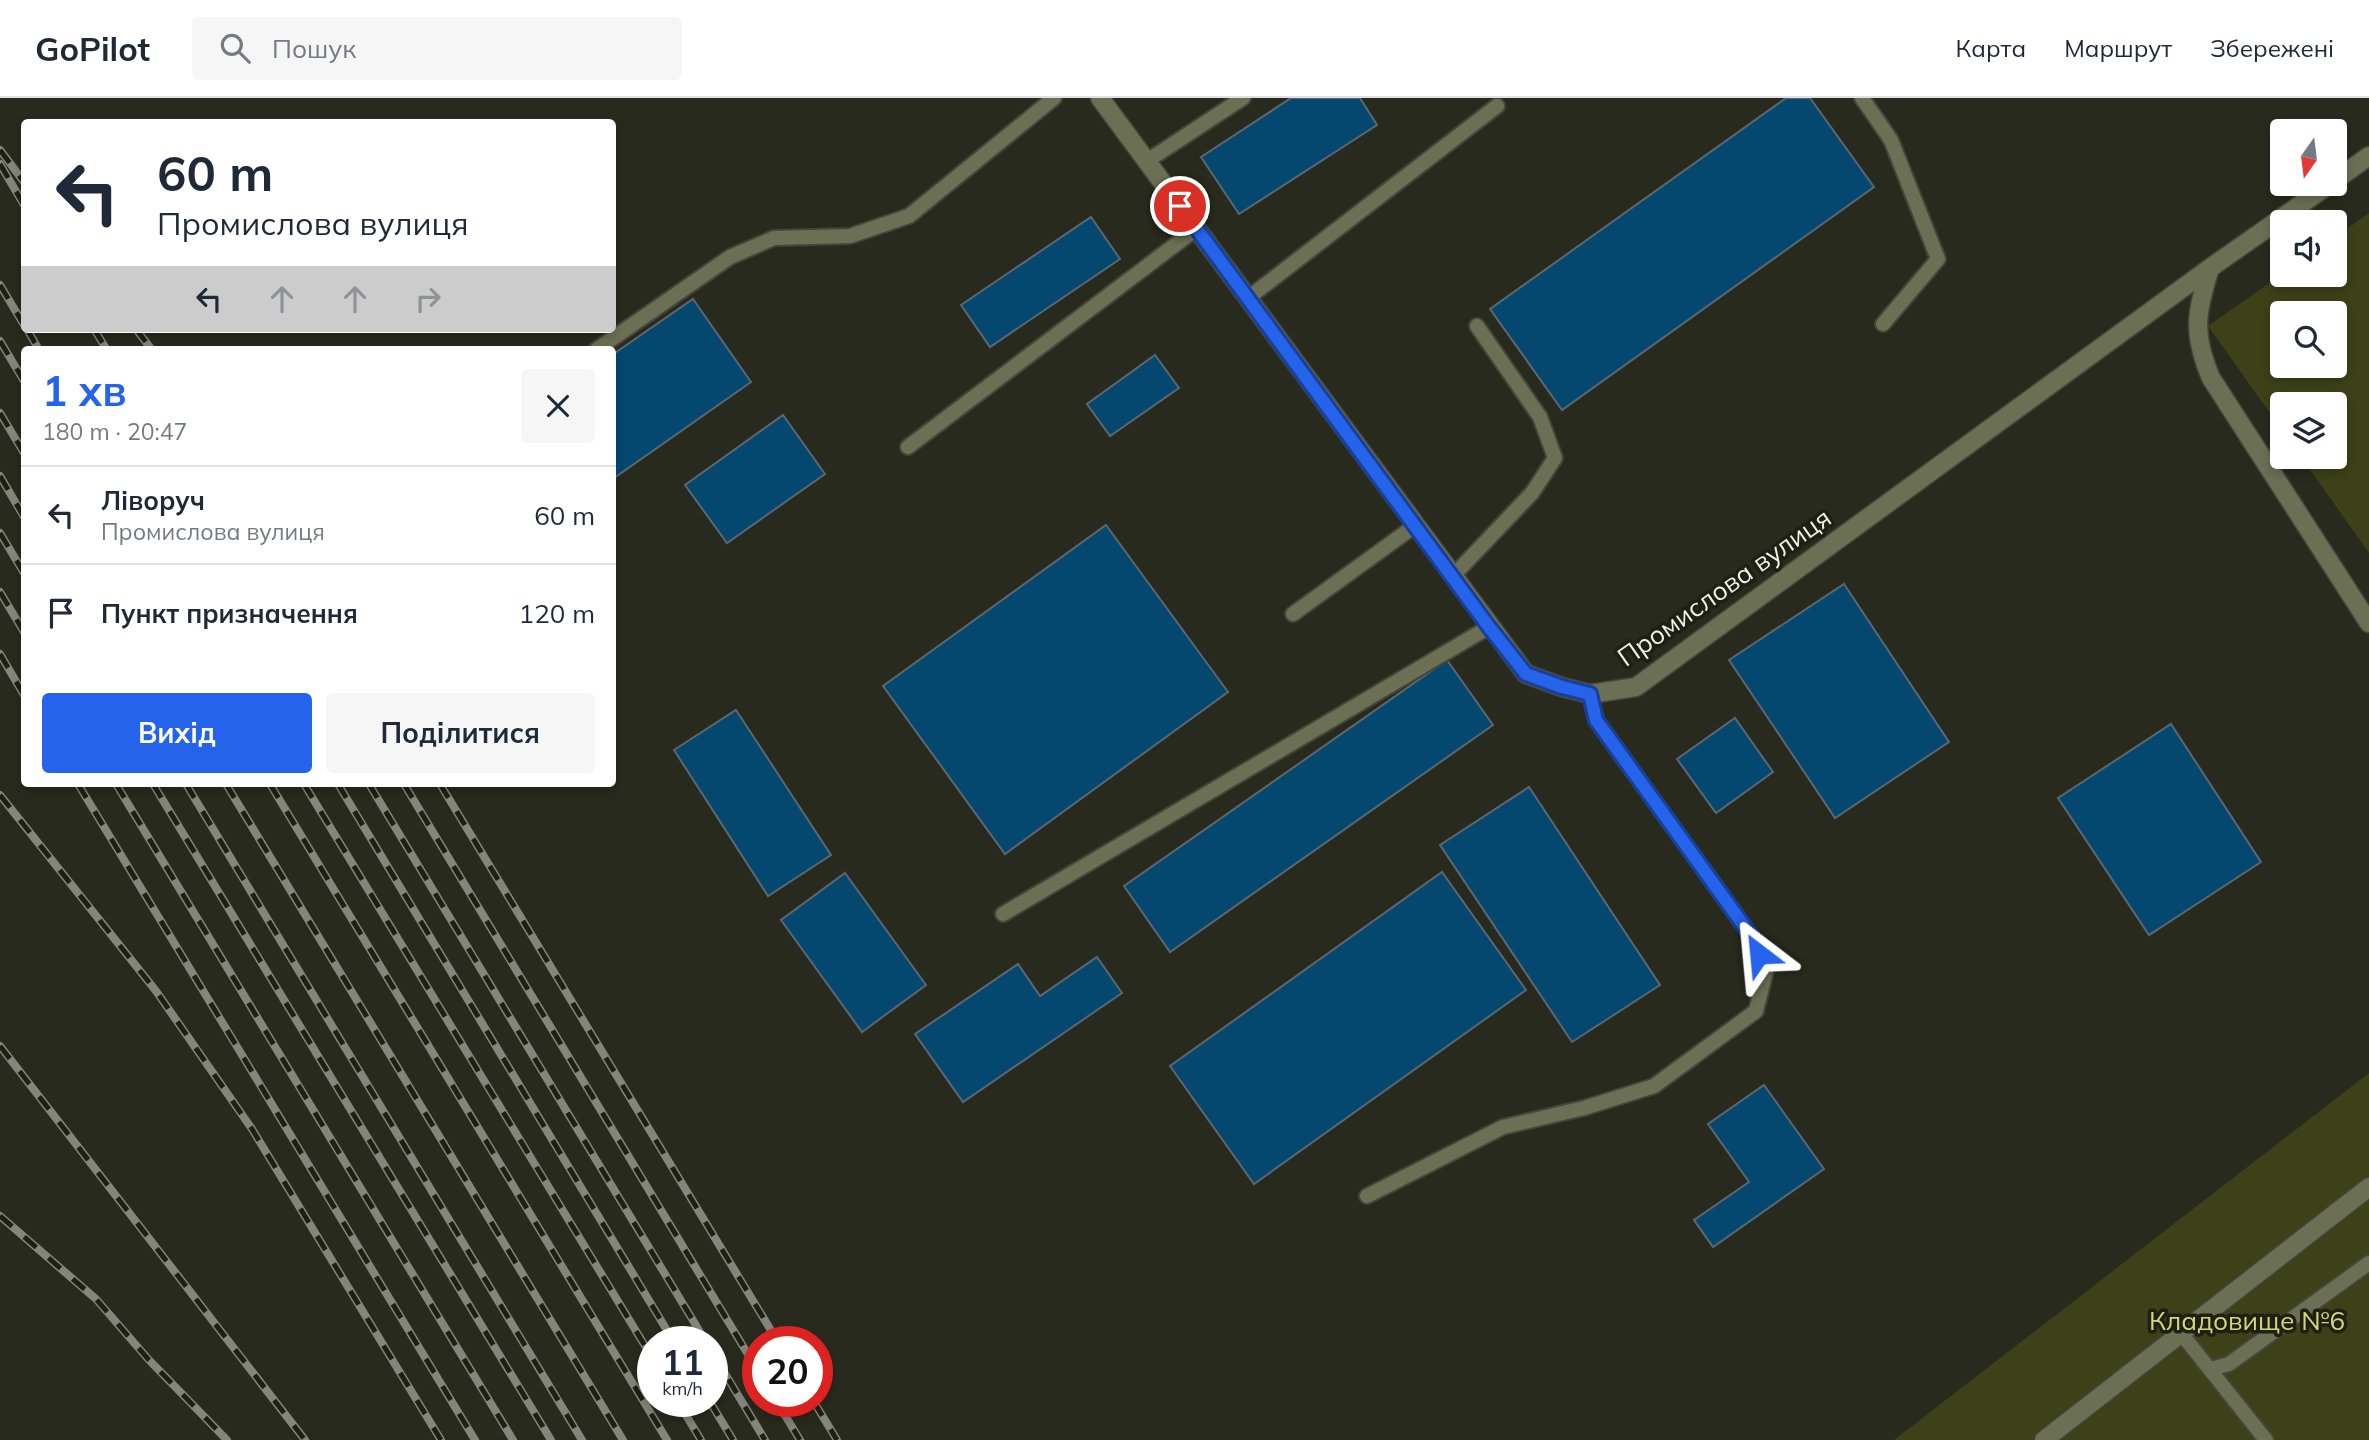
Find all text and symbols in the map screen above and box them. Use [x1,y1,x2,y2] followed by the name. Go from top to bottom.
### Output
[192,17,682,80] search box
[35,28,150,69] text: GoPilot
[216,29,254,67] icon: search
[272,32,356,65] text: Пошук
[1956,33,2026,63] text: Карта
[2064,33,2172,63] text: Маршрут
[2210,33,2334,63] text: Збережені
[2270,119,2347,196] north arrow
[2270,119,2347,469] map controls
[157,142,273,203] text: 60 m
[42,147,133,238] icon: left
[1150,176,1210,236] pin
[1161,187,1199,225] icon: arrive
[157,203,469,243] text: Промислова вулиця
[2270,210,2347,287] button: sound
[190,280,228,318] icon: left
[263,280,301,318] icon: ahead
[336,280,374,318] icon: ahead
[409,280,447,318] icon: right
[2270,301,2347,378] button: search
[42,364,127,417] text: 1 хв
[521,369,595,443] button: close
[2270,392,2347,469] button: layers
[42,417,187,446] text: 180 m · 20:47
[101,484,205,517] text: Ліворуч
[42,496,80,534] icon: left
[534,499,595,532] text: 60 m
[1611,501,1837,673] street label: Промислова вулиця
[101,517,325,546] text: Промислова вулиця
[42,594,80,632] icon: arrive
[101,597,358,630] text: Пункт призначення
[519,597,595,630] text: 120 m
[42,693,312,773] button: Вихід
[326,693,595,773] button: Поділитися
[1722,917,1796,991] position arrow
[2149,1304,2345,1337] park label: Кладовище №6
[742,1326,833,1417] speed limit sign: 20
[661,1340,704,1384] text: 11
[662,1377,703,1400] text: km/h

